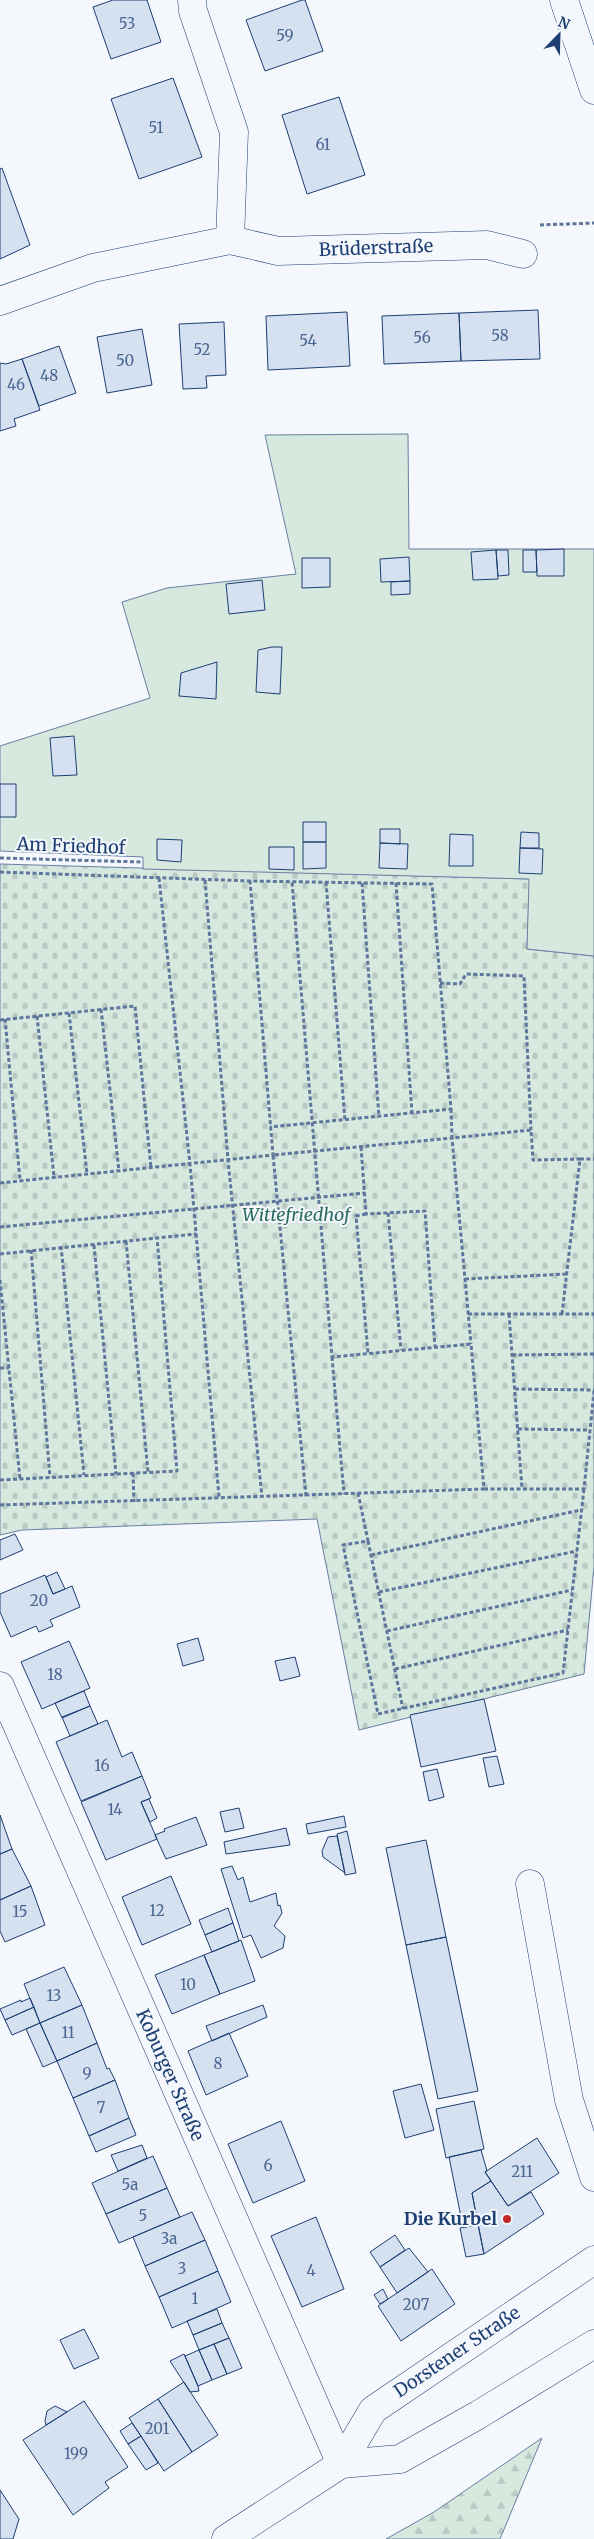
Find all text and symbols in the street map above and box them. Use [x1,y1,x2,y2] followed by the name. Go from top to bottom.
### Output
[534,10,584,60] north arrow
[555,13,573,33] text: N
[119,14,135,33] house number: 53
[276,26,294,45] house number: 59
[149,118,164,137] house number: 51
[316,135,331,154] house number: 61
[318,234,434,261] street label: Brüderstraße
[491,326,509,345] house number: 58
[413,328,431,347] house number: 56
[299,331,317,350] house number: 54
[193,340,211,359] house number: 52
[116,351,134,370] house number: 50
[40,366,58,385] house number: 48
[7,375,25,394] house number: 46
[15,832,127,859] street label: Am Friedhof
[242,1203,352,1226] park label: Wittefriedhof
[30,1591,48,1610] house number: 20
[47,1665,63,1684] house number: 18
[94,1756,110,1775] house number: 16
[107,1800,123,1819] house number: 14
[149,1901,165,1920] house number: 12
[12,1902,28,1921] house number: 15
[180,1975,196,1994] house number: 10
[47,1986,61,2005] house number: 13
[131,2005,210,2144] street label: Koburger Straße
[61,2023,75,2042] house number: 11
[214,2054,223,2073] house number: 8
[82,2064,92,2083] house number: 9
[97,2098,106,2117] house number: 7
[263,2156,273,2175] house number: 6
[511,2162,533,2181] house number: 211
[122,2175,138,2194] house number: 5a
[139,2206,147,2225] house number: 5
[404,2207,497,2230] place label: Die Kurbel
[501,2213,513,2225] marker: Die Kurbel
[161,2229,177,2248] house number: 3a
[178,2259,186,2278] house number: 3
[306,2261,316,2280] house number: 4
[192,2289,199,2308] house number: 1
[403,2295,430,2314] house number: 207
[389,2301,524,2402] street label: Dorstener Straße
[145,2419,169,2438] house number: 201
[64,2444,88,2463] house number: 199

